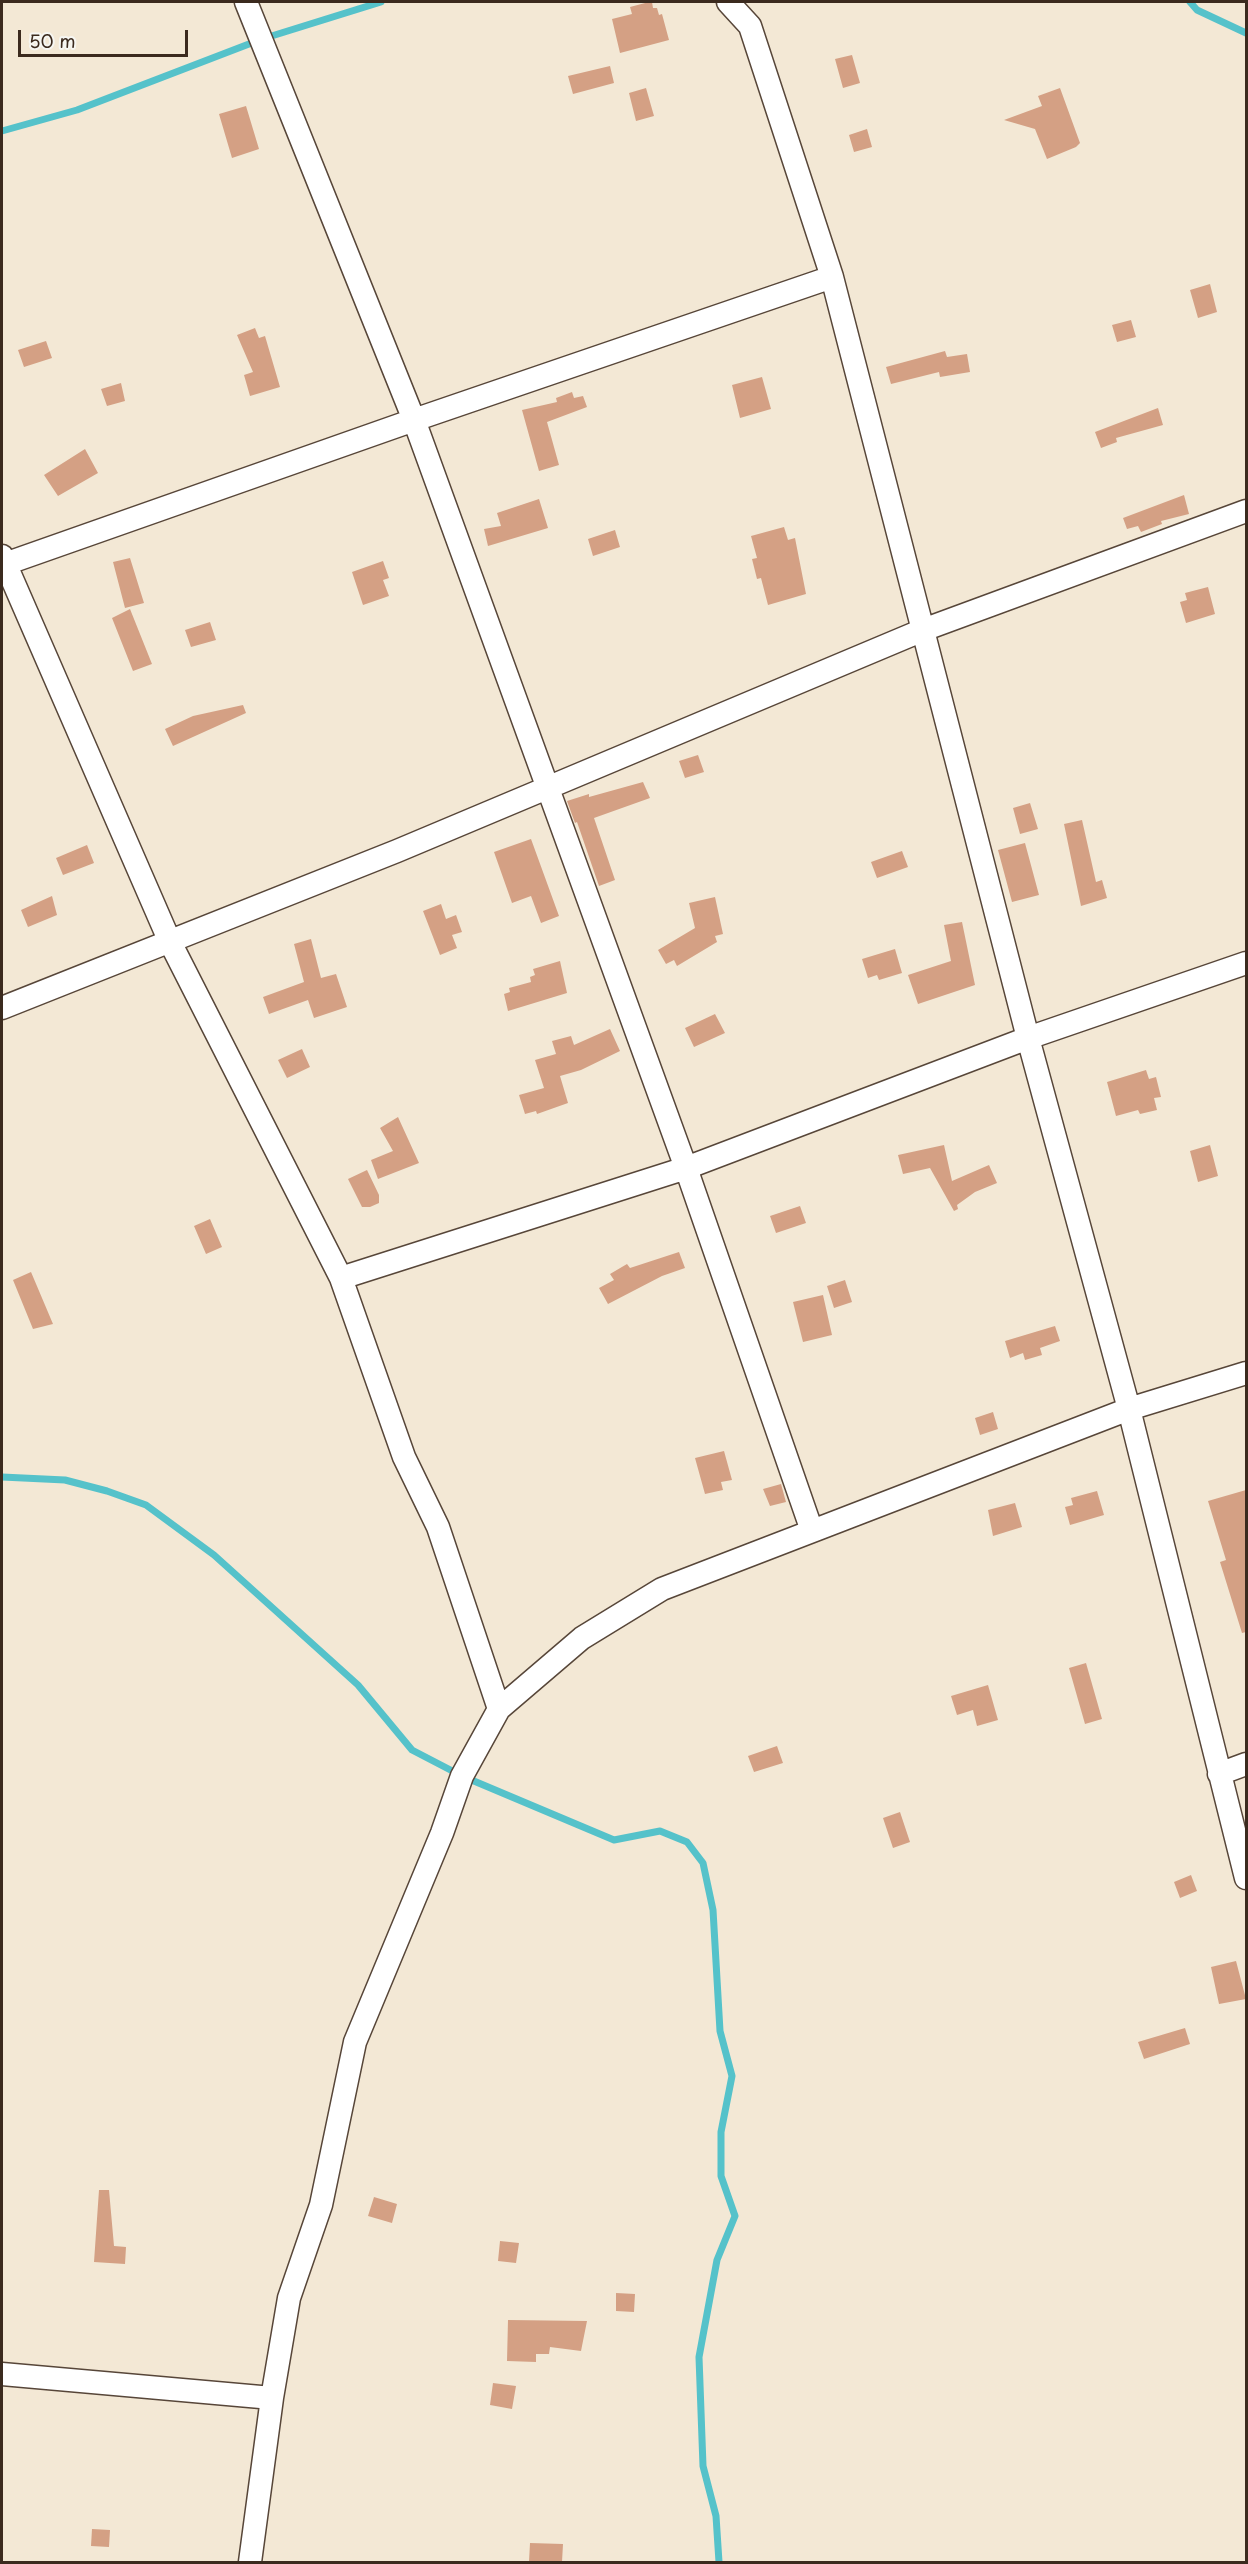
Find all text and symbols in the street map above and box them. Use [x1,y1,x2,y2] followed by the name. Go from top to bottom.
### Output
[21,18,190,56] scale bar
[29,27,76,54] text: 50 m

